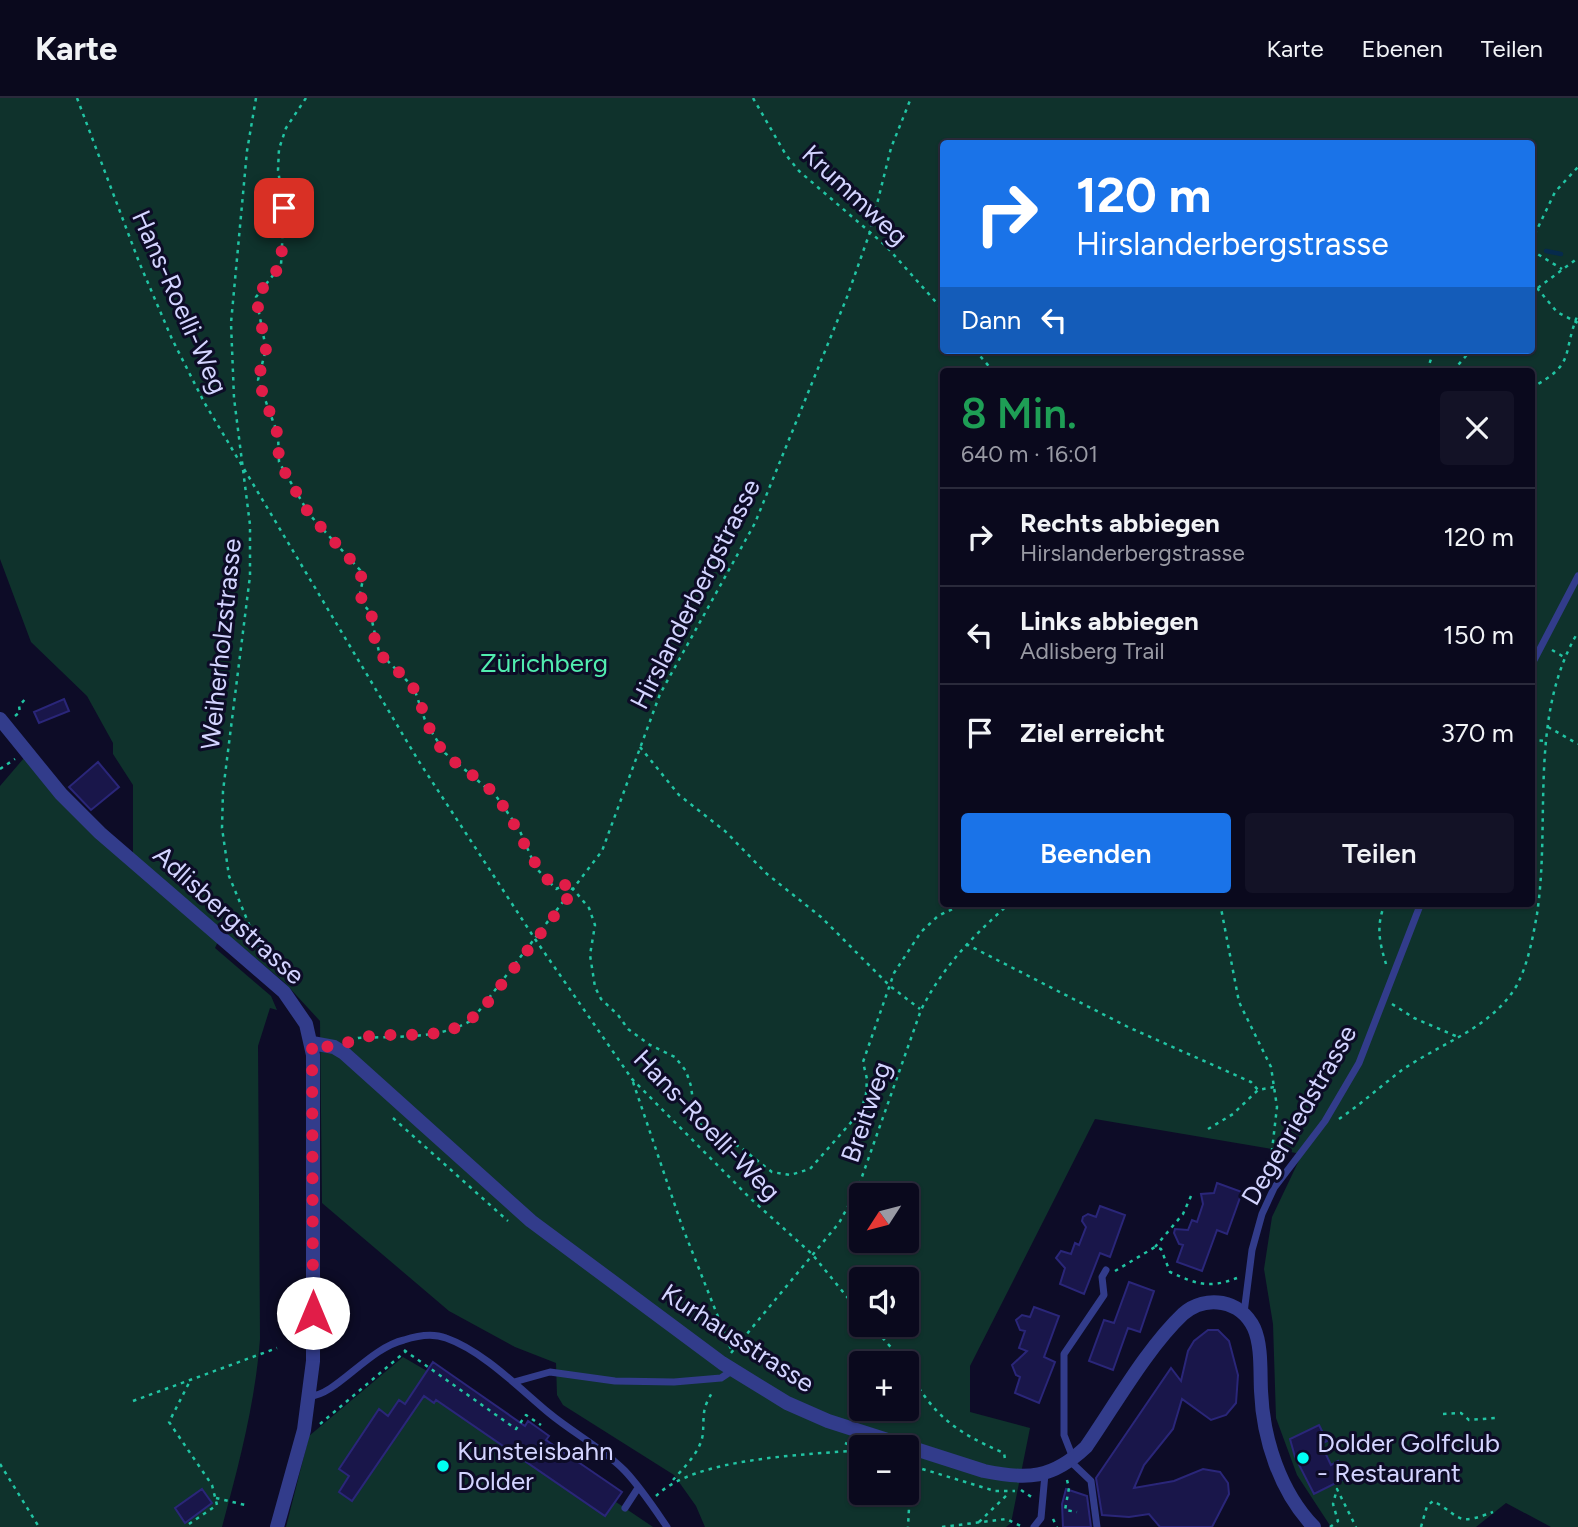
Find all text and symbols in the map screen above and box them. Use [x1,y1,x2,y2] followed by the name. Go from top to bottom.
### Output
[35,29,117,68] text: Karte
[1267,34,1324,63] text: Karte
[1362,34,1443,63] text: Ebenen
[1481,34,1543,63] text: Teilen
[796,138,914,252] street label: Krummweg
[1076,165,1211,224] text: 120 m
[961,168,1052,259] icon: right
[254,178,314,238] pin
[265,189,303,227] icon: arrive
[125,205,235,399] street label: Hans-Roelli-Weg
[1076,225,1389,263] text: Hirslanderbergstrasse
[1035,301,1073,339] icon: left
[961,304,1021,336] text: Dann
[961,388,1077,439] text: 8 Min.
[1440,391,1514,465] button: close
[961,440,1098,468] text: 640 m · 16:01
[623,474,767,714] street label: Hirslanderbergstrasse
[1020,507,1220,539] text: Rechts abbiegen
[961,518,999,556] icon: right
[1444,521,1514,553] text: 120 m
[194,537,248,751] street label: Weiherholzstrasse
[1020,539,1245,567] text: Hirslanderbergstrasse
[1020,605,1199,637] text: Links abbiegen
[961,616,999,654] icon: left
[1443,619,1514,651] text: 150 m
[1020,637,1165,665] text: Adlisberg Trail
[480,647,608,679] park label: Zürichberg
[961,714,999,752] icon: arrive
[1020,717,1165,749] text: Ziel erreicht
[1441,717,1514,749] text: 370 m
[961,813,1231,893] button: Beenden
[1245,813,1514,893] button: Teilen
[147,839,311,991] street label: Adlisbergstrasse
[1234,1019,1364,1211] street label: Degenriedstrasse
[627,1043,787,1207] street label: Hans-Roelli-Weg
[834,1057,898,1167] street label: Breitweg
[849,1183,919,1253] north arrow
[849,1183,919,1505] map controls
[849,1267,919,1337] button: sound
[276,1276,350,1350] position arrow
[656,1277,820,1399] street label: Kurhausstrasse
[849,1351,919,1421] button: +
[1317,1427,1500,1489] place label: Dolder Golfclub - Restaurant
[457,1435,614,1497] place label: Kunsteisbahn Dolder
[849,1435,919,1505] button: −
[1295,1450,1311,1466] marker: Dolder Golfclub - Restaurant
[435,1458,451,1474] marker: Kunsteisbahn Dolder

